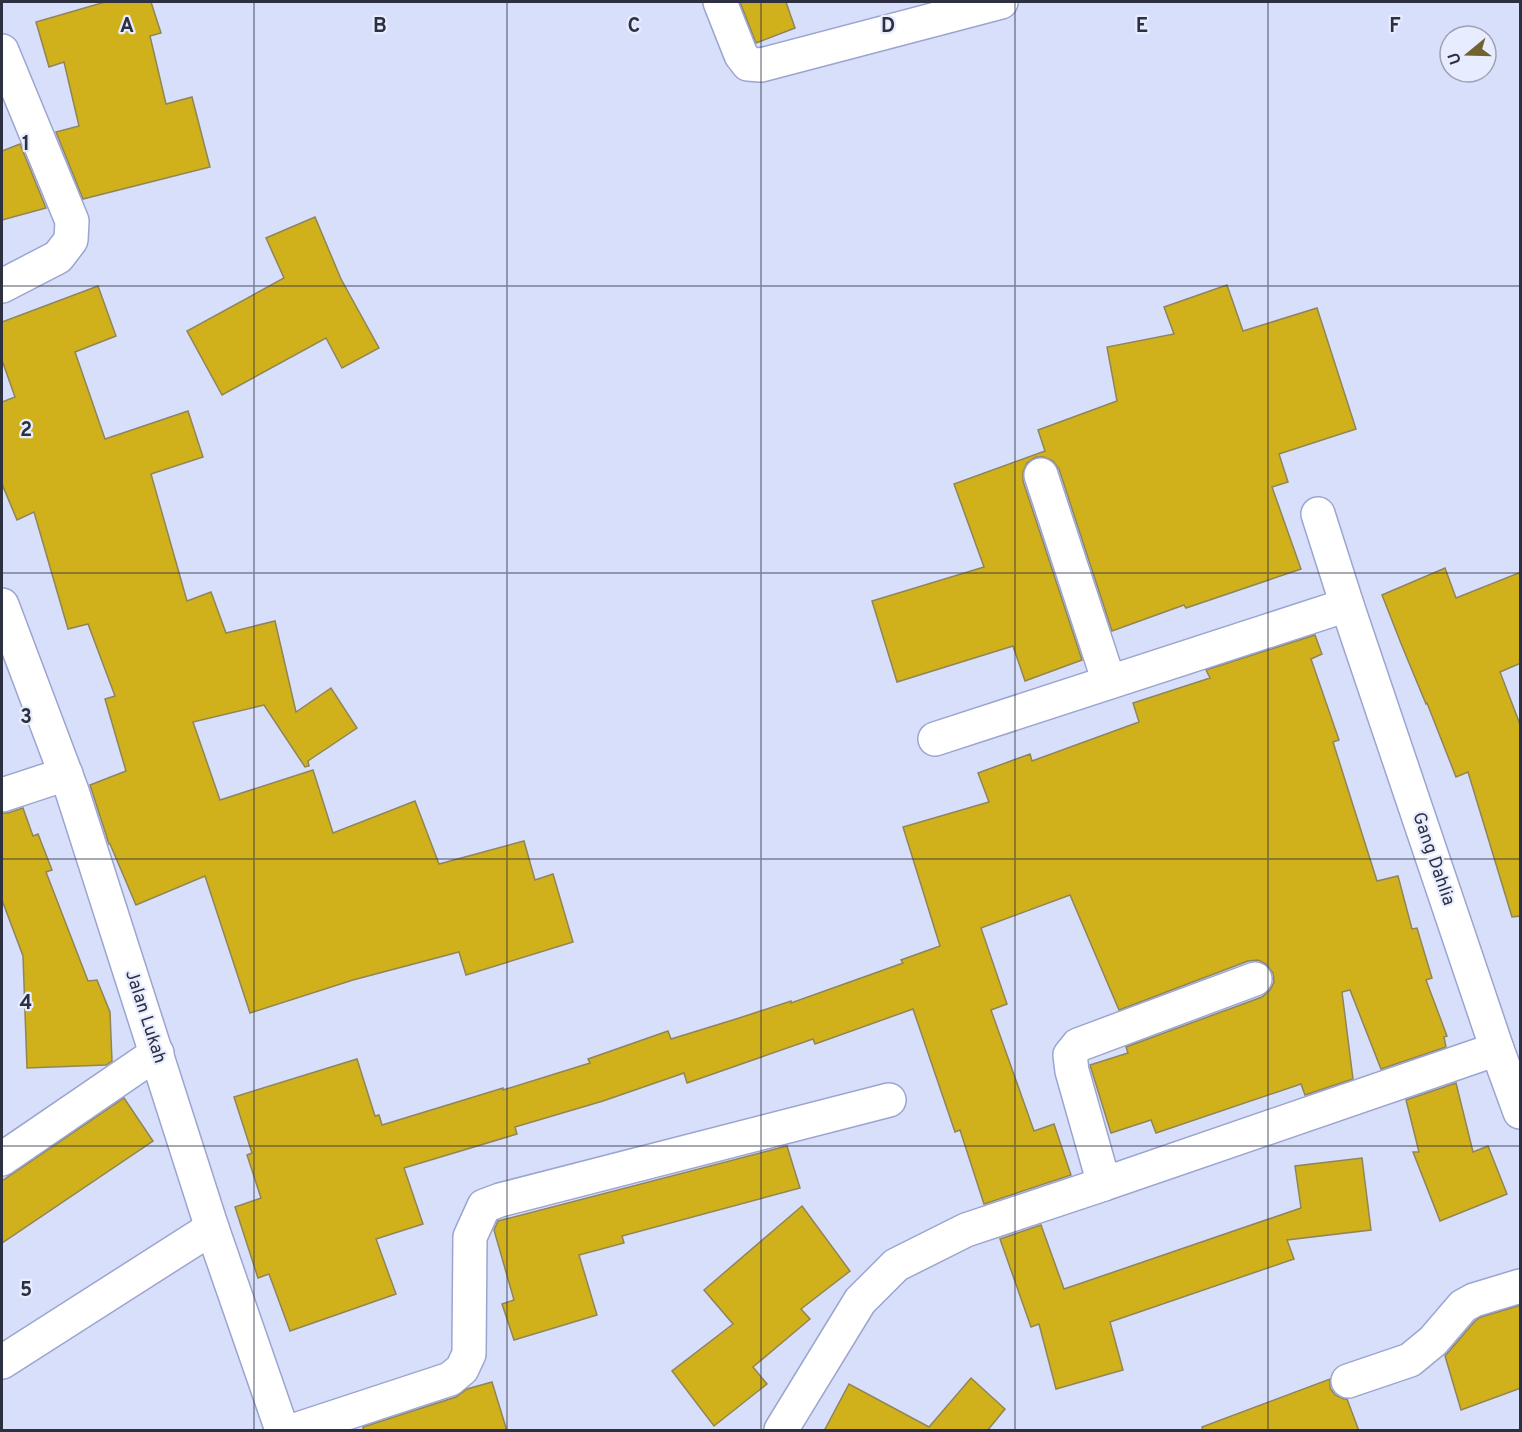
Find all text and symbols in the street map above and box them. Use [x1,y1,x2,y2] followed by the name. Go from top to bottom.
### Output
[120,14,134,40] text: A
[373,14,387,40] text: B
[628,14,640,40] text: C
[881,14,895,40] text: D
[1136,14,1148,40] text: E
[1389,14,1401,40] text: F
[1438,24,1498,84] north arrow
[1444,50,1467,67] text: U
[22,132,30,158] text: 1
[20,418,32,444] text: 2
[20,705,32,731] text: 3
[1406,809,1460,909] street label: Gang Dahlia
[119,967,171,1067] street label: Jalan Lukah
[20,991,32,1017] text: 4
[20,1278,32,1304] text: 5

